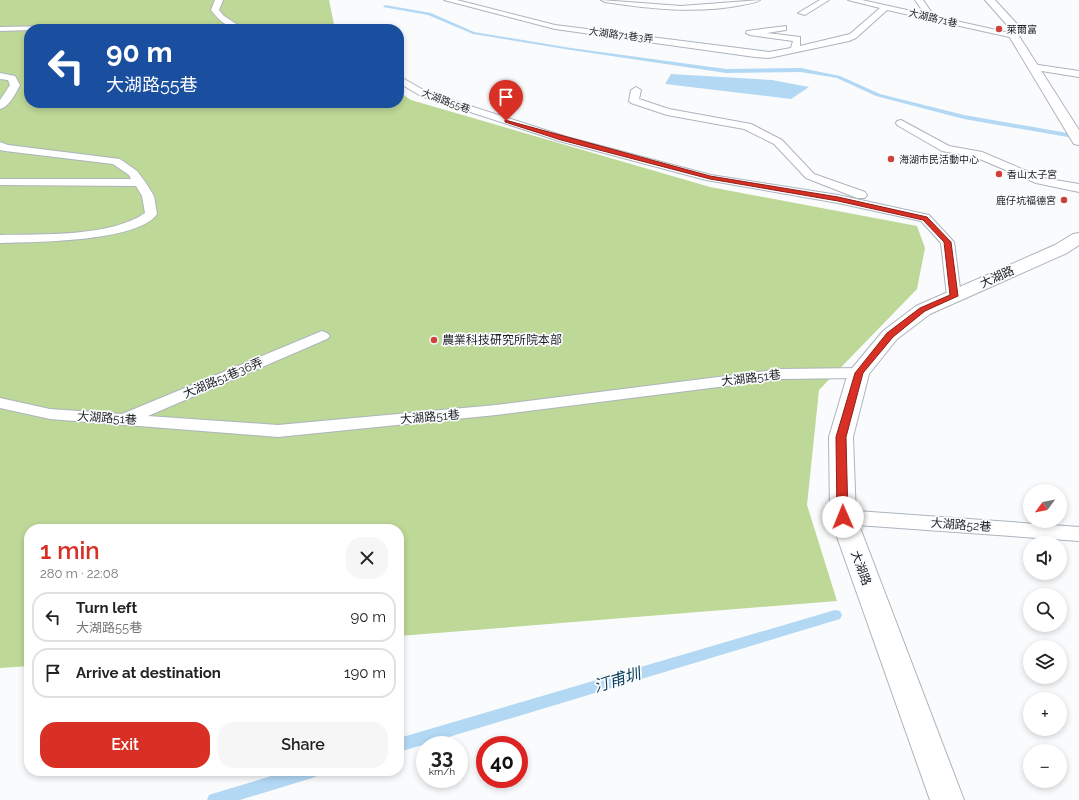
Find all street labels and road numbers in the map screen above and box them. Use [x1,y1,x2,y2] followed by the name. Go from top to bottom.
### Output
[908,7,958,29] street label: 大湖路71巷
[588,26,654,44] street label: 大湖路71巷3弄
[420,87,472,115] street label: 大湖路55巷
[978,263,1016,291] street label: 大湖路
[181,355,265,401] street label: 大湖路51巷36弄
[721,367,781,389] street label: 大湖路51巷
[400,407,460,427] street label: 大湖路51巷
[77,409,137,427] street label: 大湖路51巷
[930,516,992,534] street label: 大湖路52巷
[848,549,874,587] street label: 大湖路

